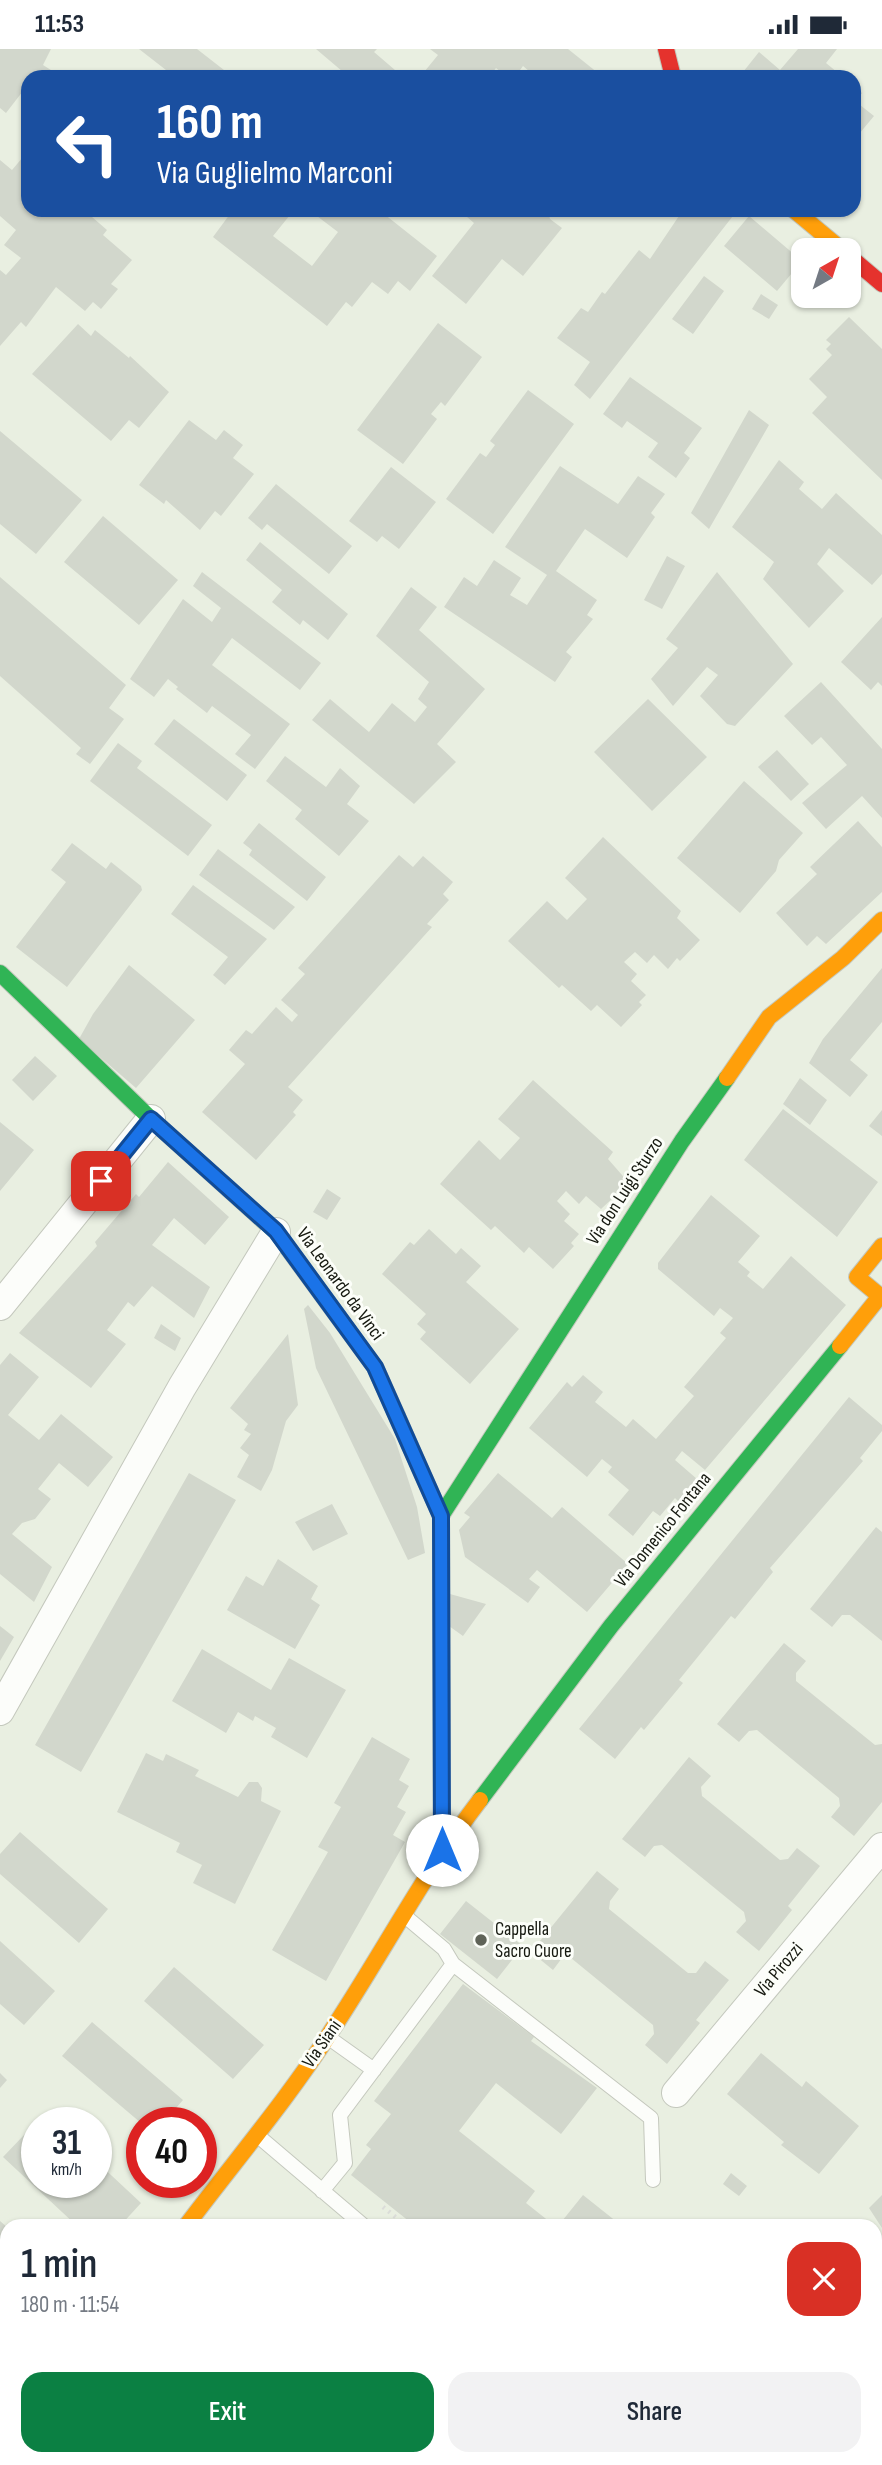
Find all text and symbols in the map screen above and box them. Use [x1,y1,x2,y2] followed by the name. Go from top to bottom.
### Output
[35,9,84,40] text: 11:53
[157,94,263,153] text: 160 m
[42,98,133,189] icon: left
[157,154,393,193] text: Via Guglielmo Marconi
[791,238,861,308] north arrow
[791,238,861,308] map controls
[582,1133,668,1249] street label: Via don Luigi Sturzo
[71,1151,131,1211] pin
[82,1162,120,1200] icon: arrive
[291,1223,389,1345] street label: Via Leonardo da Vinci
[610,1468,716,1592] street label: Via Domenico Fontana
[405,1813,479,1887] position arrow
[495,1918,572,1963] place label: Cappella Sacro Cuore
[473,1932,489,1948] marker: Cappella Sacro Cuore
[750,1938,808,2002] street label: Via Pirozzi
[297,2016,347,2072] street label: Via Siani
[126,2107,217,2198] speed limit sign: 40
[52,2122,81,2165] text: 31
[51,2159,82,2180] text: km/h
[21,2239,97,2290] text: 1 min
[787,2242,861,2316] button: close
[21,2291,119,2319] text: 180 m · 11:54
[21,2372,434,2452] button: Exit
[448,2372,861,2452] button: Share

